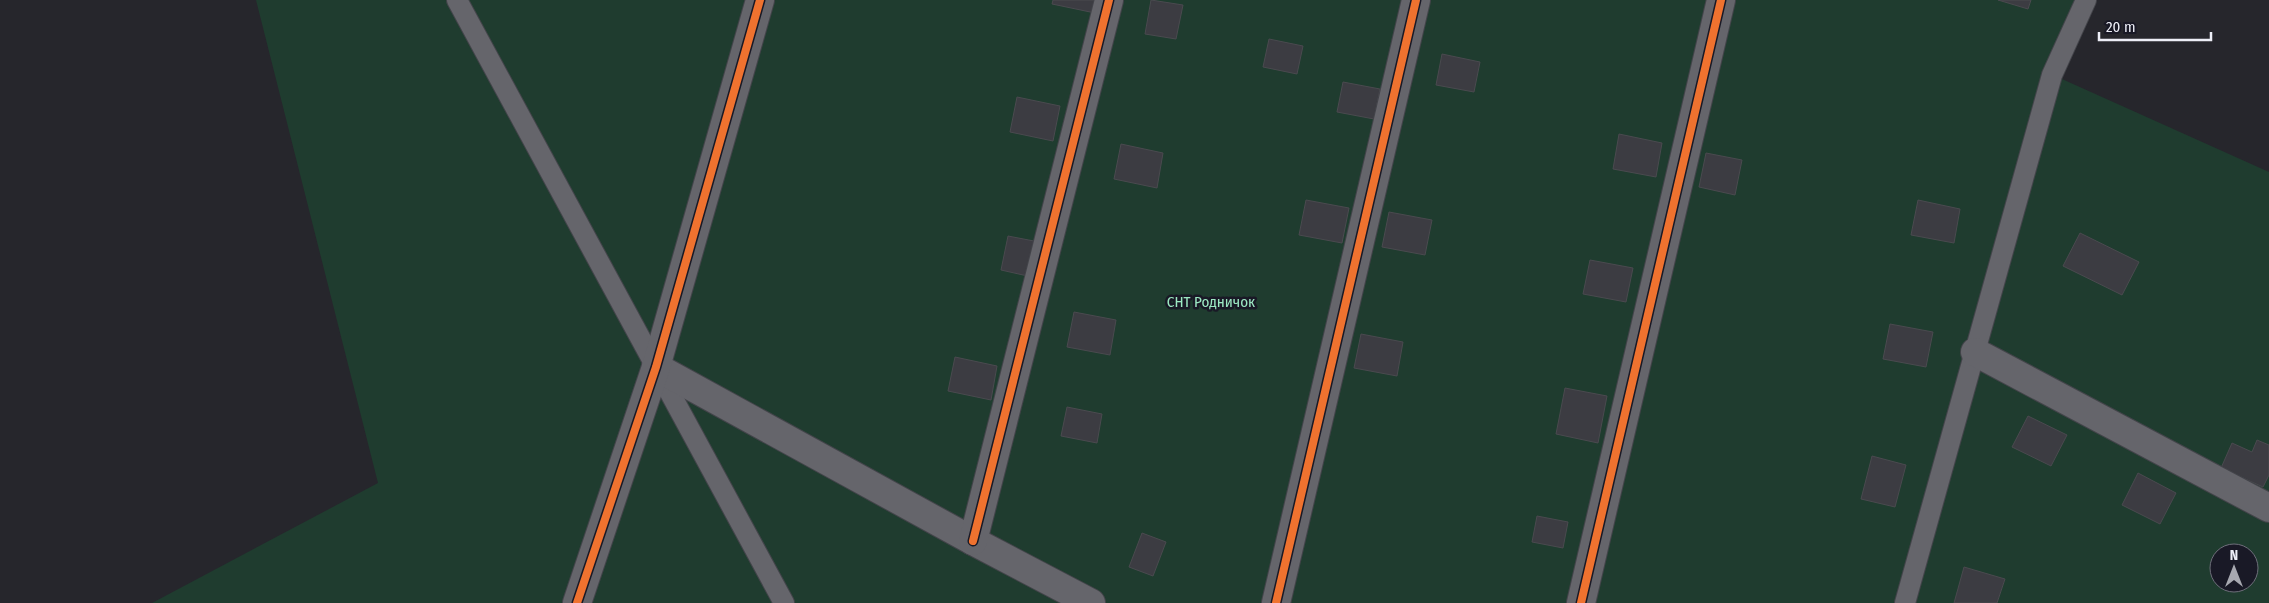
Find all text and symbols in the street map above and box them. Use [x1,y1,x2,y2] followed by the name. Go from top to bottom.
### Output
[2099,10,2212,42] scale bar
[2106,18,2136,36] text: 20 m
[1167,293,1255,311] park label: СНТ Родничок
[2209,543,2259,593] north arrow
[2230,547,2238,564] text: N

